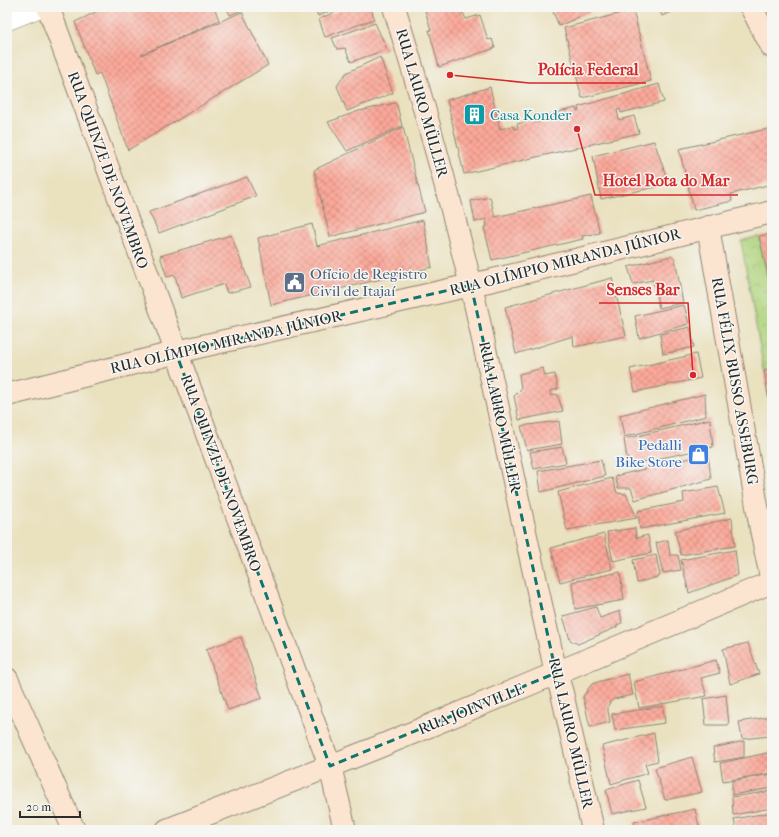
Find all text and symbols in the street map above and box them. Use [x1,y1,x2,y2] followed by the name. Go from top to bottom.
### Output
[392,26,452,181] street label: RUA LAURO MÜLLER
[529,55,646,83] callout: Polícia Federal
[538,60,639,79] text: Polícia Federal
[64,69,152,271] street label: RUA QUINZE DE NOVEMBRO
[461,102,487,128] building icon: Casa Konder
[490,106,572,124] place label: Casa Konder
[595,167,738,195] callout: Hotel Rota do Mar
[603,171,731,190] text: Hotel Rota do Mar
[448,224,684,299] street label: RUA OLÍMPIO MIRANDA JÚNIOR
[310,265,428,300] place label: Ofício de Registro Civil de Itajaí
[282,270,308,296] public building icon: Ofício de Registro Civil de Itajaí
[599,275,688,303] callout: Senses Bar
[708,276,762,487] street label: RUA FÉLIX BUSSO ASSEBURG
[606,280,681,299] text: Senses Bar
[108,306,345,377] street label: RUA OLÍMPIO MIRANDA JÚNIOR
[475,340,525,495] street label: RUA LAURO MÜLLER
[177,372,265,574] street label: RUA QUINZE DE NOVEMBRO
[615,436,683,471] place label: Pedalli Bike Store
[685,441,711,467] shop icon: Pedalli Bike Store
[545,656,597,811] street label: RUA LAURO MÜLLER
[416,680,526,738] street label: RUA JOINVILLE
[20,793,80,819] scale bar
[26,800,51,814] text: 20 m

